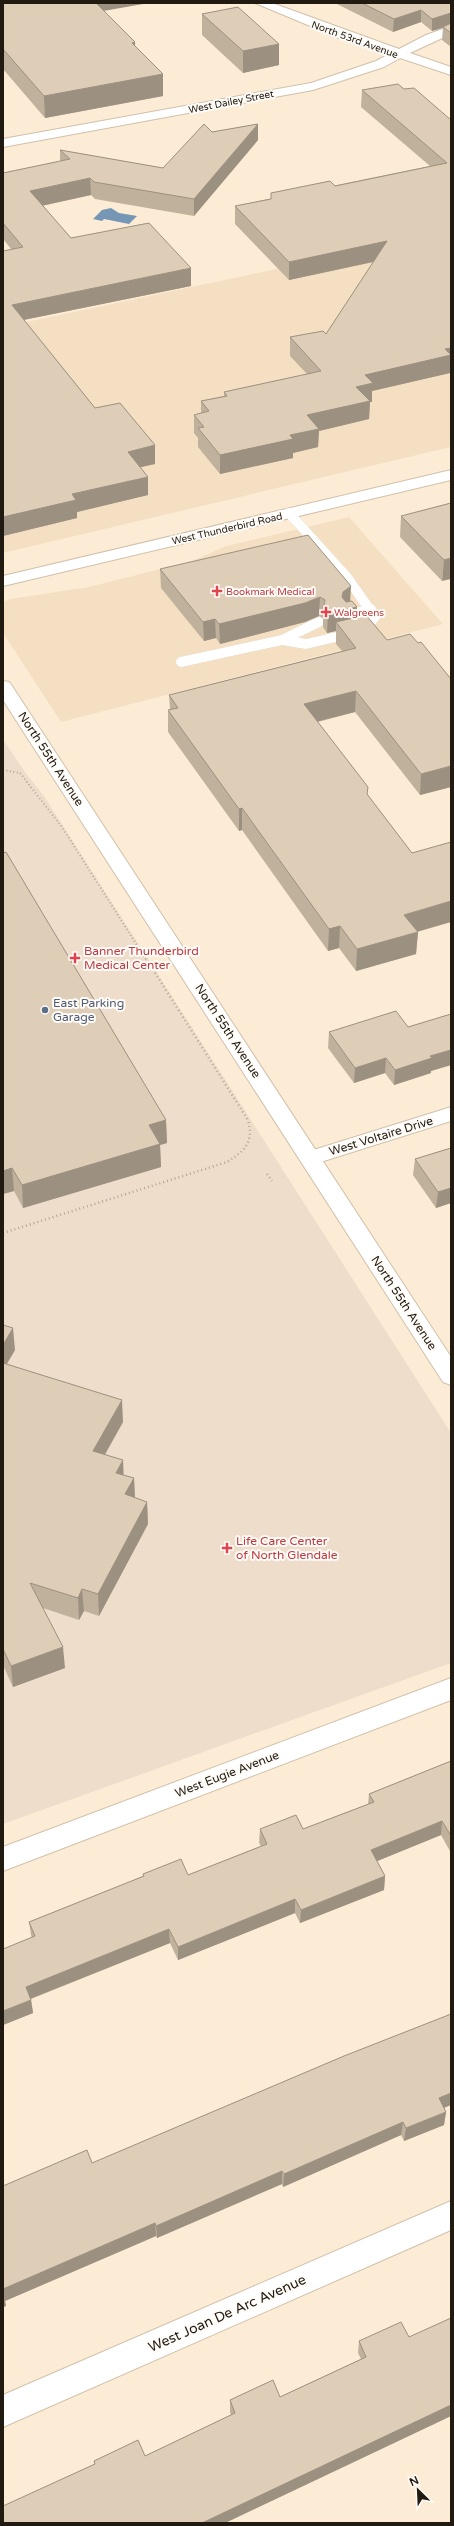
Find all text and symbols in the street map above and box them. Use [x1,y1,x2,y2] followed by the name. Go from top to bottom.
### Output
[310,19,400,61] street label: North 53rd Avenue
[188,88,275,116] street label: West Dailey Street
[171,510,284,548] street label: West Thunderbird Road
[211,585,223,597] marker: Bookmark Medical
[226,586,315,598] place label: Bookmark Medical
[321,607,331,617] marker: Walgreens
[334,607,384,619] place label: Walgreens
[15,709,87,809] street label: North 55th Avenue
[84,944,199,972] place label: Banner Thunderbird Medical Center
[69,952,81,964] marker: Banner Thunderbird Medical Center
[192,981,264,1081] street label: North 55th Avenue
[53,996,124,1024] place label: East Parking Garage
[40,1005,50,1015] marker: East Parking Garage
[327,1113,435,1158] street label: West Voltaire Drive
[368,1253,440,1353] street label: North 55th Avenue
[236,1534,338,1562] place label: Life Care Center of North Glendale
[221,1542,233,1554] marker: Life Care Center of North Glendale
[173,1748,281,1800] street label: West Eugie Avenue
[146,2271,309,2356] street label: West Joan De Arc Avenue
[398,2470,438,2510] north arrow
[407,2474,421,2489] text: N

